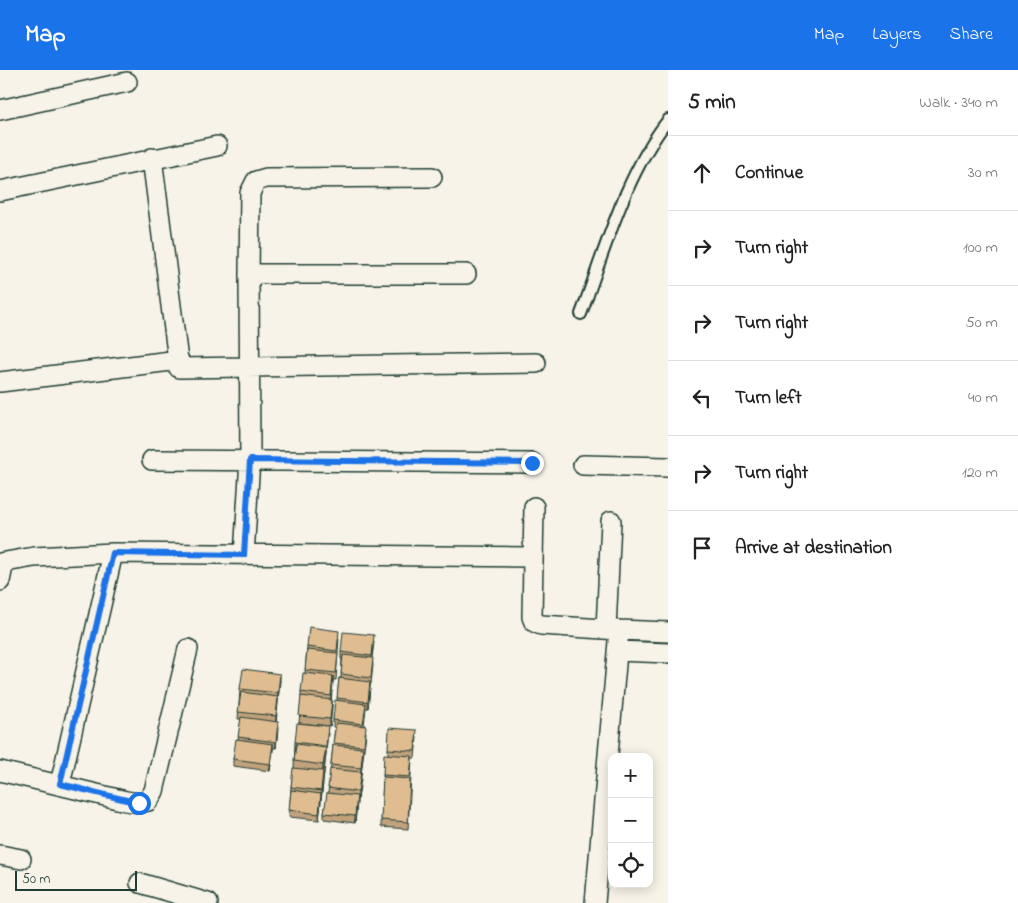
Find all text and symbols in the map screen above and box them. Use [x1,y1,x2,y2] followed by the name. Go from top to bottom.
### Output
[25,18,66,53] text: Map
[814,22,844,48] text: Map
[872,22,922,48] text: Layers
[950,22,993,48] text: Share
[688,88,736,118] text: 5 min
[919,91,998,115] text: Walk · 340 m
[688,159,716,187] icon: ahead
[735,160,803,187] text: Continue
[968,161,998,185] text: 30 m
[688,234,716,262] icon: right
[735,235,808,262] text: Turn right
[963,236,998,260] text: 100 m
[688,309,716,337] icon: right
[735,310,808,337] text: Turn right
[966,311,998,335] text: 50 m
[688,384,716,412] icon: left
[735,385,802,412] text: Turn left
[968,386,998,410] text: 40 m
[521,452,544,475] route end
[688,459,716,487] icon: right
[735,460,808,487] text: Turn right
[962,461,998,485] text: 120 m
[688,534,716,562] icon: arrive
[735,535,892,562] text: Arrive at destination
[608,753,653,888] map controls
[608,753,653,798] button: +
[128,792,151,815] route start
[608,798,653,843] button: −
[608,843,653,888] button: locate
[15,868,138,891] scale bar
[22,869,50,890] text: 50 m

